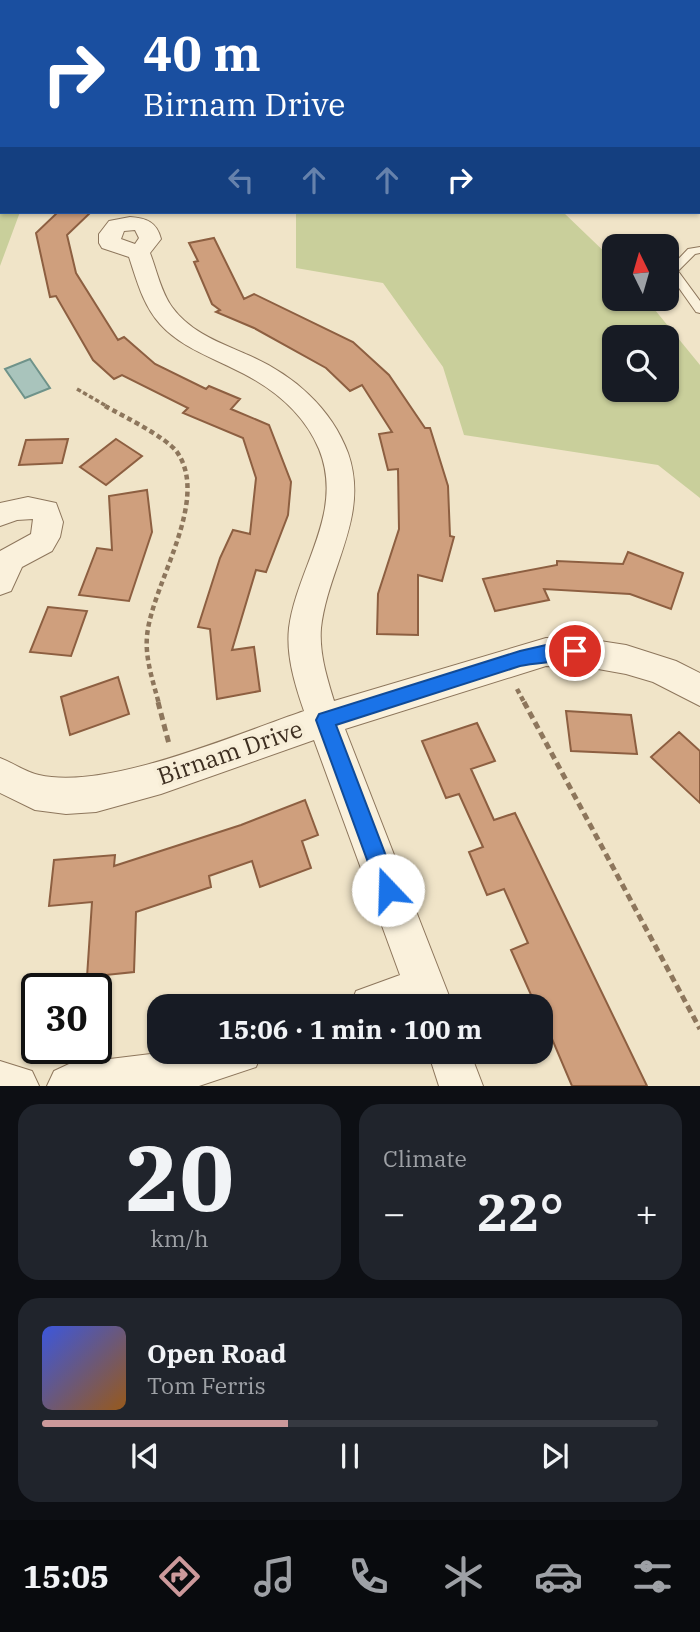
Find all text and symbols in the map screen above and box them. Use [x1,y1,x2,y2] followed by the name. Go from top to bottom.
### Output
[143,21,261,84] text: 40 m
[28,28,119,119] icon: right
[143,83,345,125] text: Birnam Drive
[222,161,260,199] icon: left
[295,161,333,199] icon: ahead
[368,161,406,199] icon: ahead
[441,161,479,199] icon: right
[602,234,679,312] north arrow
[602,234,679,402] map controls
[602,325,679,402] button: search
[545,621,605,681] pin
[556,632,594,670] icon: arrive
[153,712,307,792] street label: Birnam Drive
[351,853,425,927] position arrow
[21,973,112,1064] speed limit sign: 30
[218,1012,482,1046] text: 15:06 · 1 min · 100 m
[125,1118,234,1236] text: 20
[383,1143,467,1173] text: Climate
[477,1178,564,1245] text: 22°
[383,1188,406,1237] text: −
[635,1188,658,1237] text: +
[150,1223,209,1253] text: km/h
[147,1336,286,1370] text: Open Road
[147,1370,266,1400] text: Tom Ferris
[126,1437,164,1475] icon: previous
[331,1437,369,1475] icon: pause
[536,1437,574,1475] icon: next
[155,1552,204,1601] icon: directions
[250,1552,299,1601] icon: music
[344,1552,393,1601] icon: phone
[439,1552,488,1601] icon: climate
[534,1552,583,1601] icon: car
[628,1552,677,1601] icon: filters
[23,1555,109,1597] text: 15:05

